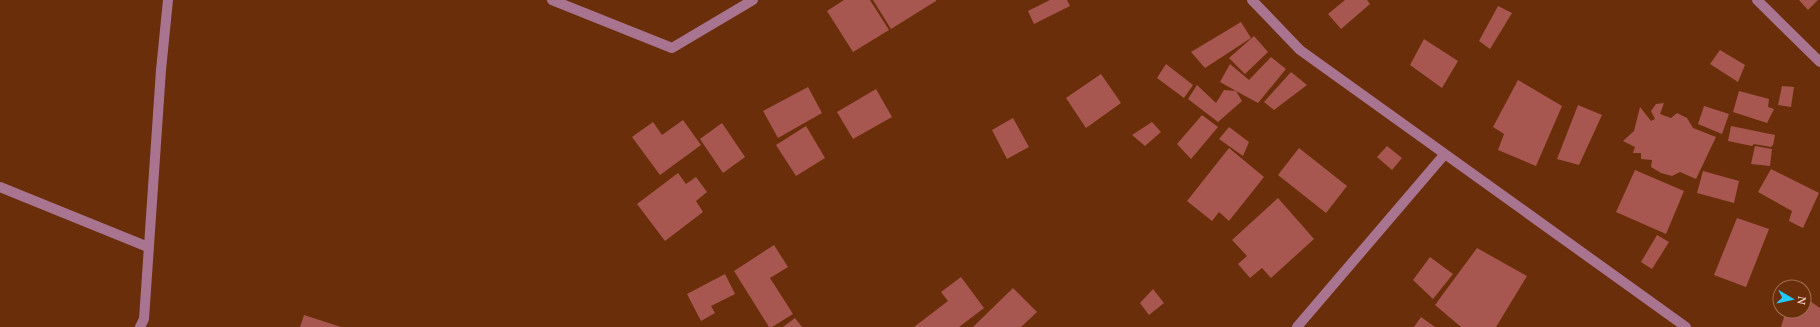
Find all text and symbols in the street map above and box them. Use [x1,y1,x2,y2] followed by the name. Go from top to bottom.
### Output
[1772,279,1812,319] north arrow
[1794,295,1809,306] text: N

